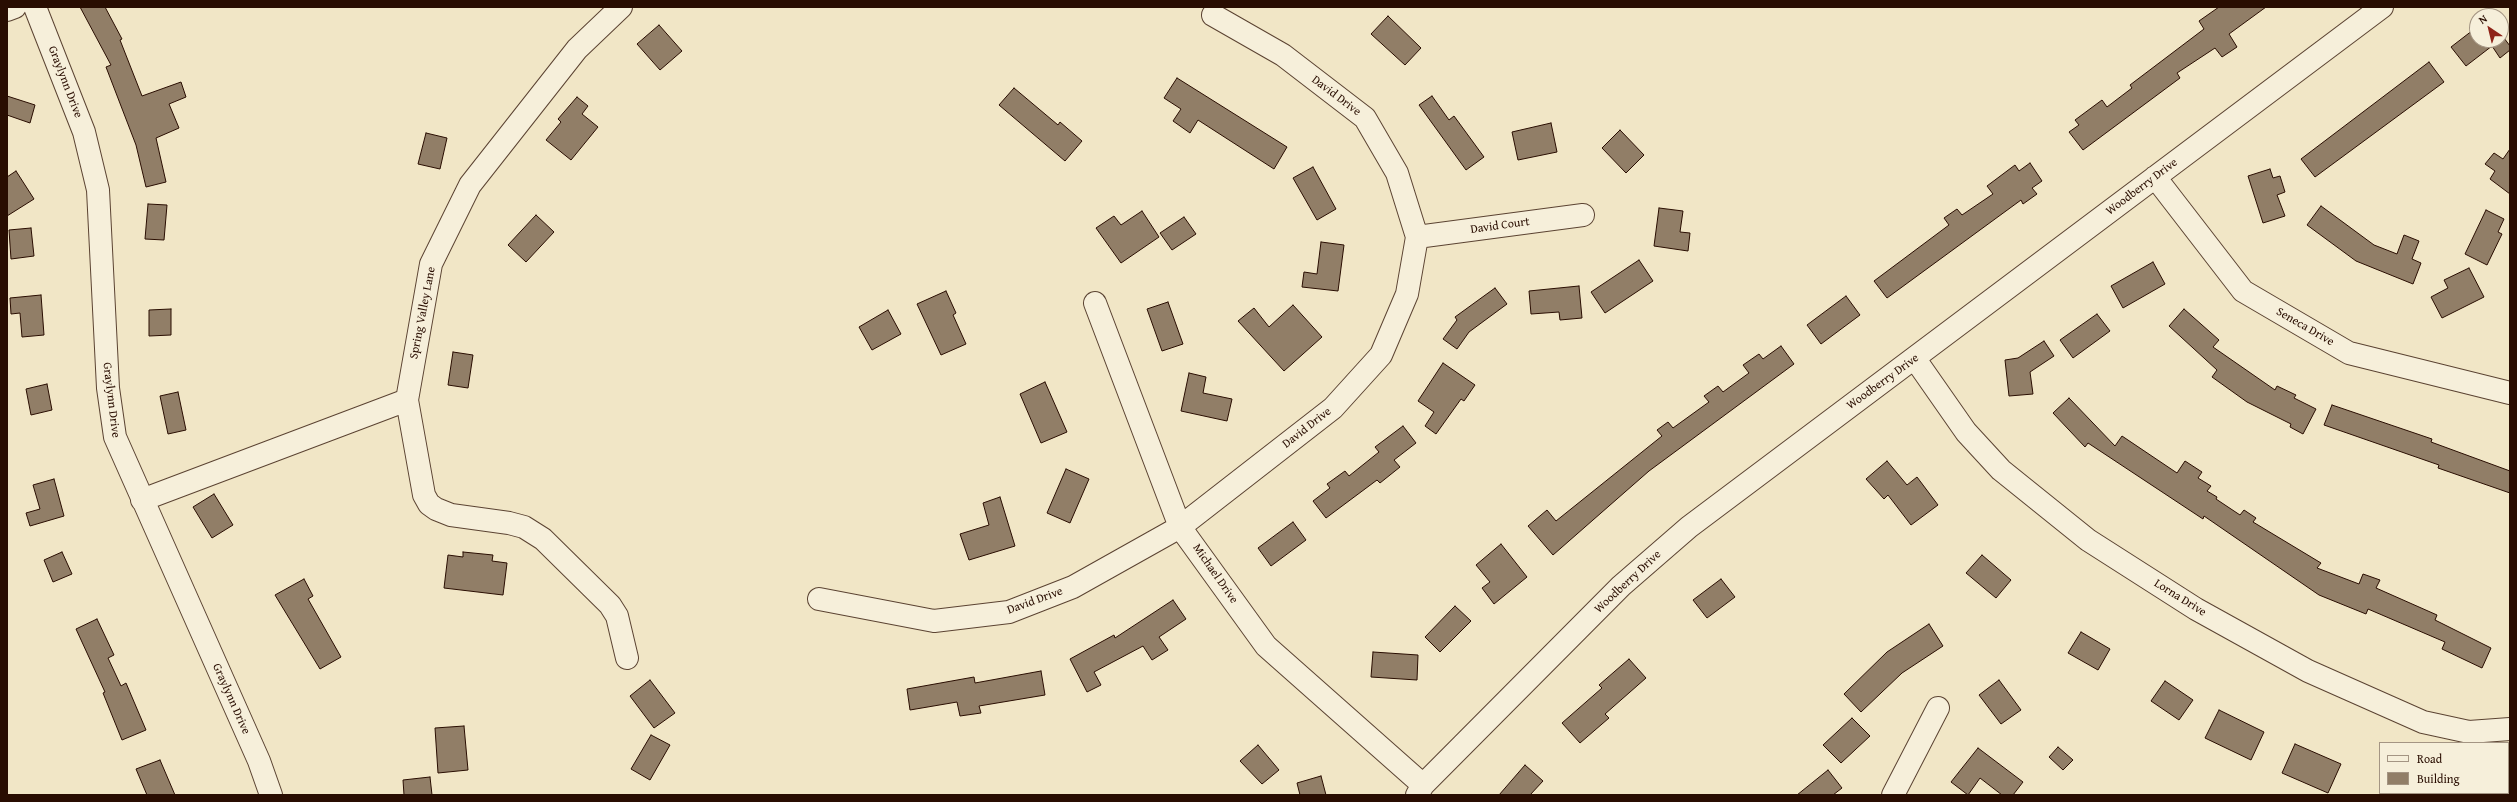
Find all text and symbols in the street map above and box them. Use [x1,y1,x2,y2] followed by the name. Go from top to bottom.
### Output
[2469,8,2509,48] north arrow
[2475,10,2490,28] text: N
[45,44,85,120] street label: Graylynn Drive
[1308,73,1364,119] street label: David Drive
[2103,155,2181,219] street label: Woodberry Drive
[1470,215,1530,237] street label: David Court
[407,266,439,360] street label: Spring Valley Lane
[2274,305,2336,349] street label: Seneca Drive
[1844,351,1922,413] street label: Woodberry Drive
[99,361,123,439] street label: Graylynn Drive
[1280,404,1334,452] street label: David Drive
[1189,541,1241,607] street label: Michael Drive
[1592,548,1664,616] street label: Woodberry Drive
[2151,576,2209,620] street label: Lorna Drive
[1005,584,1065,618] street label: David Drive
[209,661,253,737] street label: Graylynn Drive
[2379,742,2509,794] legend
[2417,750,2442,767] text: Road
[2417,770,2460,787] text: Building

